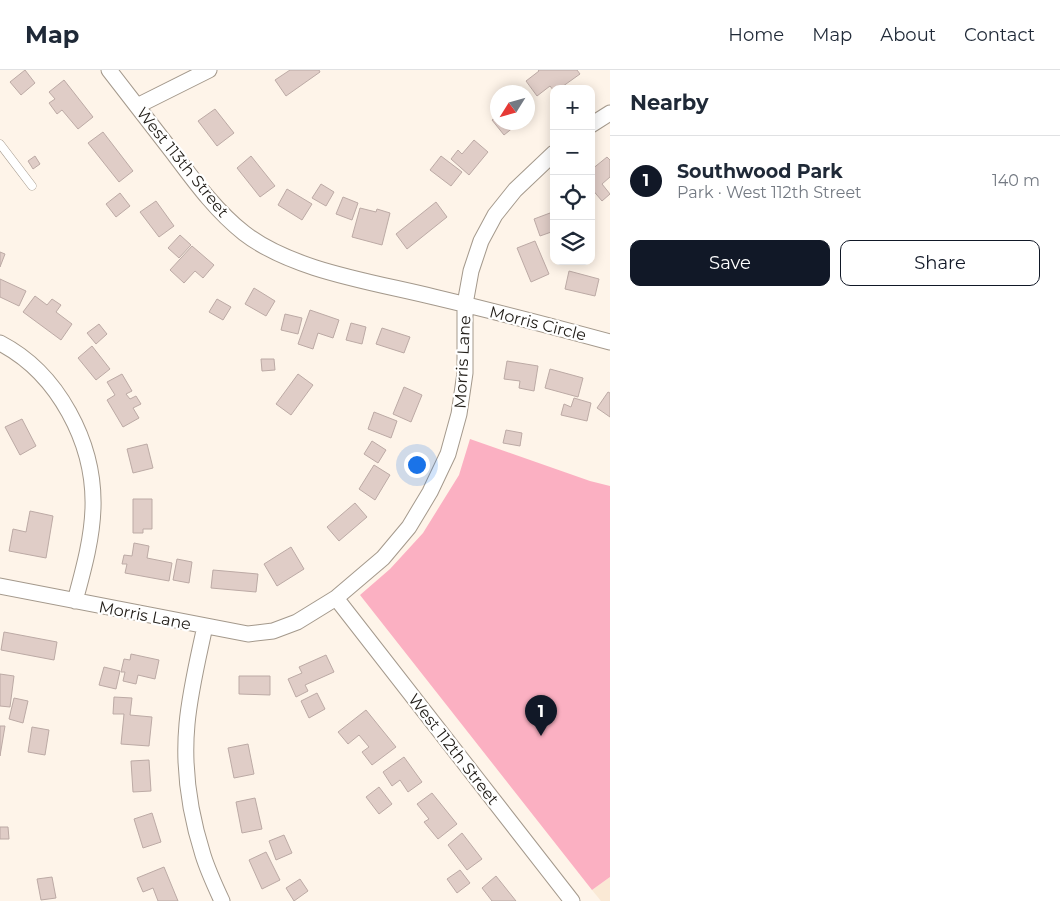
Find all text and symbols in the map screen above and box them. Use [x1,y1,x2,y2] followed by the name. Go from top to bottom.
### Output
[25,20,79,49] text: Map
[728,24,784,46] text: Home
[812,24,852,46] text: Map
[880,24,936,46] text: About
[964,24,1035,46] text: Contact
[490,85,535,130] north arrow
[550,85,595,265] map controls
[550,85,595,130] button: +
[630,90,709,115] text: Nearby
[133,104,233,221] street label: West 113th Street
[550,130,595,175] button: −
[677,160,843,183] text: Southwood Park
[643,171,649,190] text: 1
[992,171,1040,190] text: 140 m
[550,175,595,220] button: locate
[677,183,862,202] text: Park · West 112th Street
[550,220,595,265] button: layers
[630,240,830,286] button: Save
[840,240,1040,286] button: Share
[488,302,588,345] street label: Morris Circle
[451,315,474,409] street label: Morris Lane
[404,452,430,478] your location
[97,597,193,634] street label: Morris Lane
[404,690,503,809] street label: West 112th Street
[525,695,557,736] pin: 1

